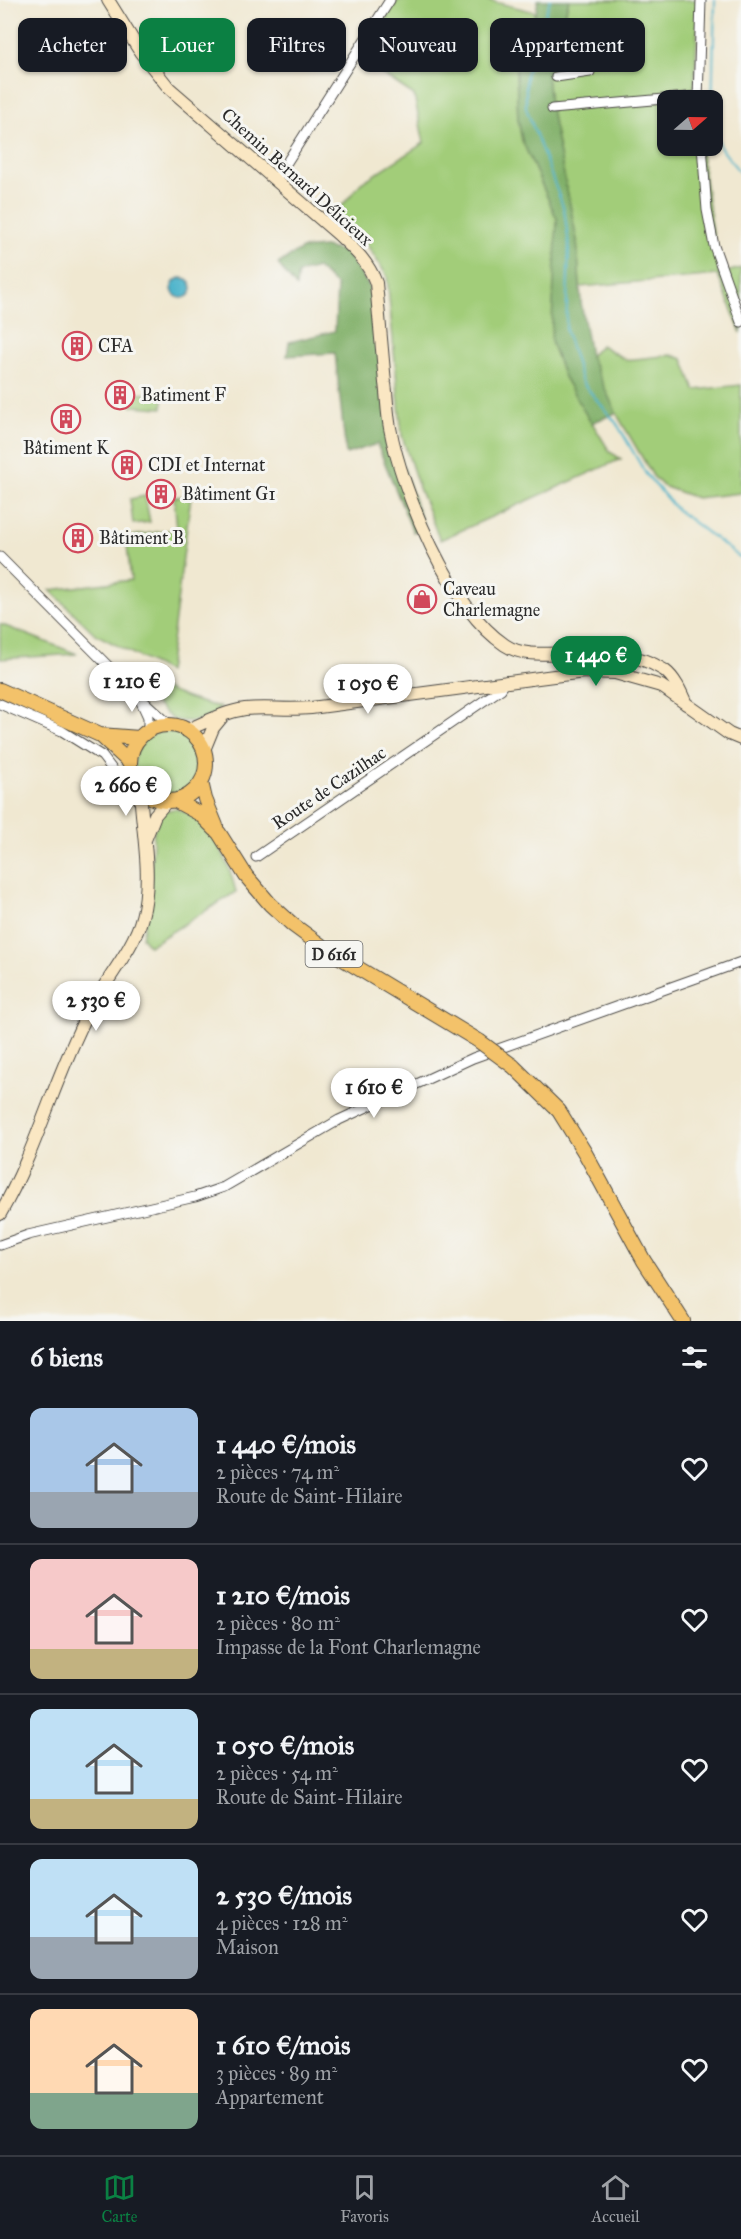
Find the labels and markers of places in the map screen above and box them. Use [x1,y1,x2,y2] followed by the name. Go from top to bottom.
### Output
[61,330,93,362] building icon: CFA
[98,335,133,357] place label: CFA
[104,379,136,411] building icon: Batiment F
[141,384,226,406] place label: Batiment F
[50,403,82,435] building icon: Bâtiment K
[23,437,110,459] place label: Bâtiment K
[111,449,143,481] building icon: CDI et Internat
[148,454,266,476] place label: CDI et Internat
[145,478,177,510] building icon: Bâtiment G1
[182,483,276,505] place label: Bâtiment G1
[62,522,94,554] building icon: Bâtiment B
[99,527,184,549] place label: Bâtiment B
[443,578,540,622] place label: Caveau Charlemagne
[406,583,438,615] shop icon: Caveau Charlemagne
[541,636,651,687] pin: 1 440 €
[77,662,187,713] pin: 1 210 €
[313,664,423,715] pin: 1 050 €
[71,766,181,817] pin: 2 660 €
[41,981,151,1032] pin: 2 530 €
[319,1068,429,1119] pin: 1 610 €

